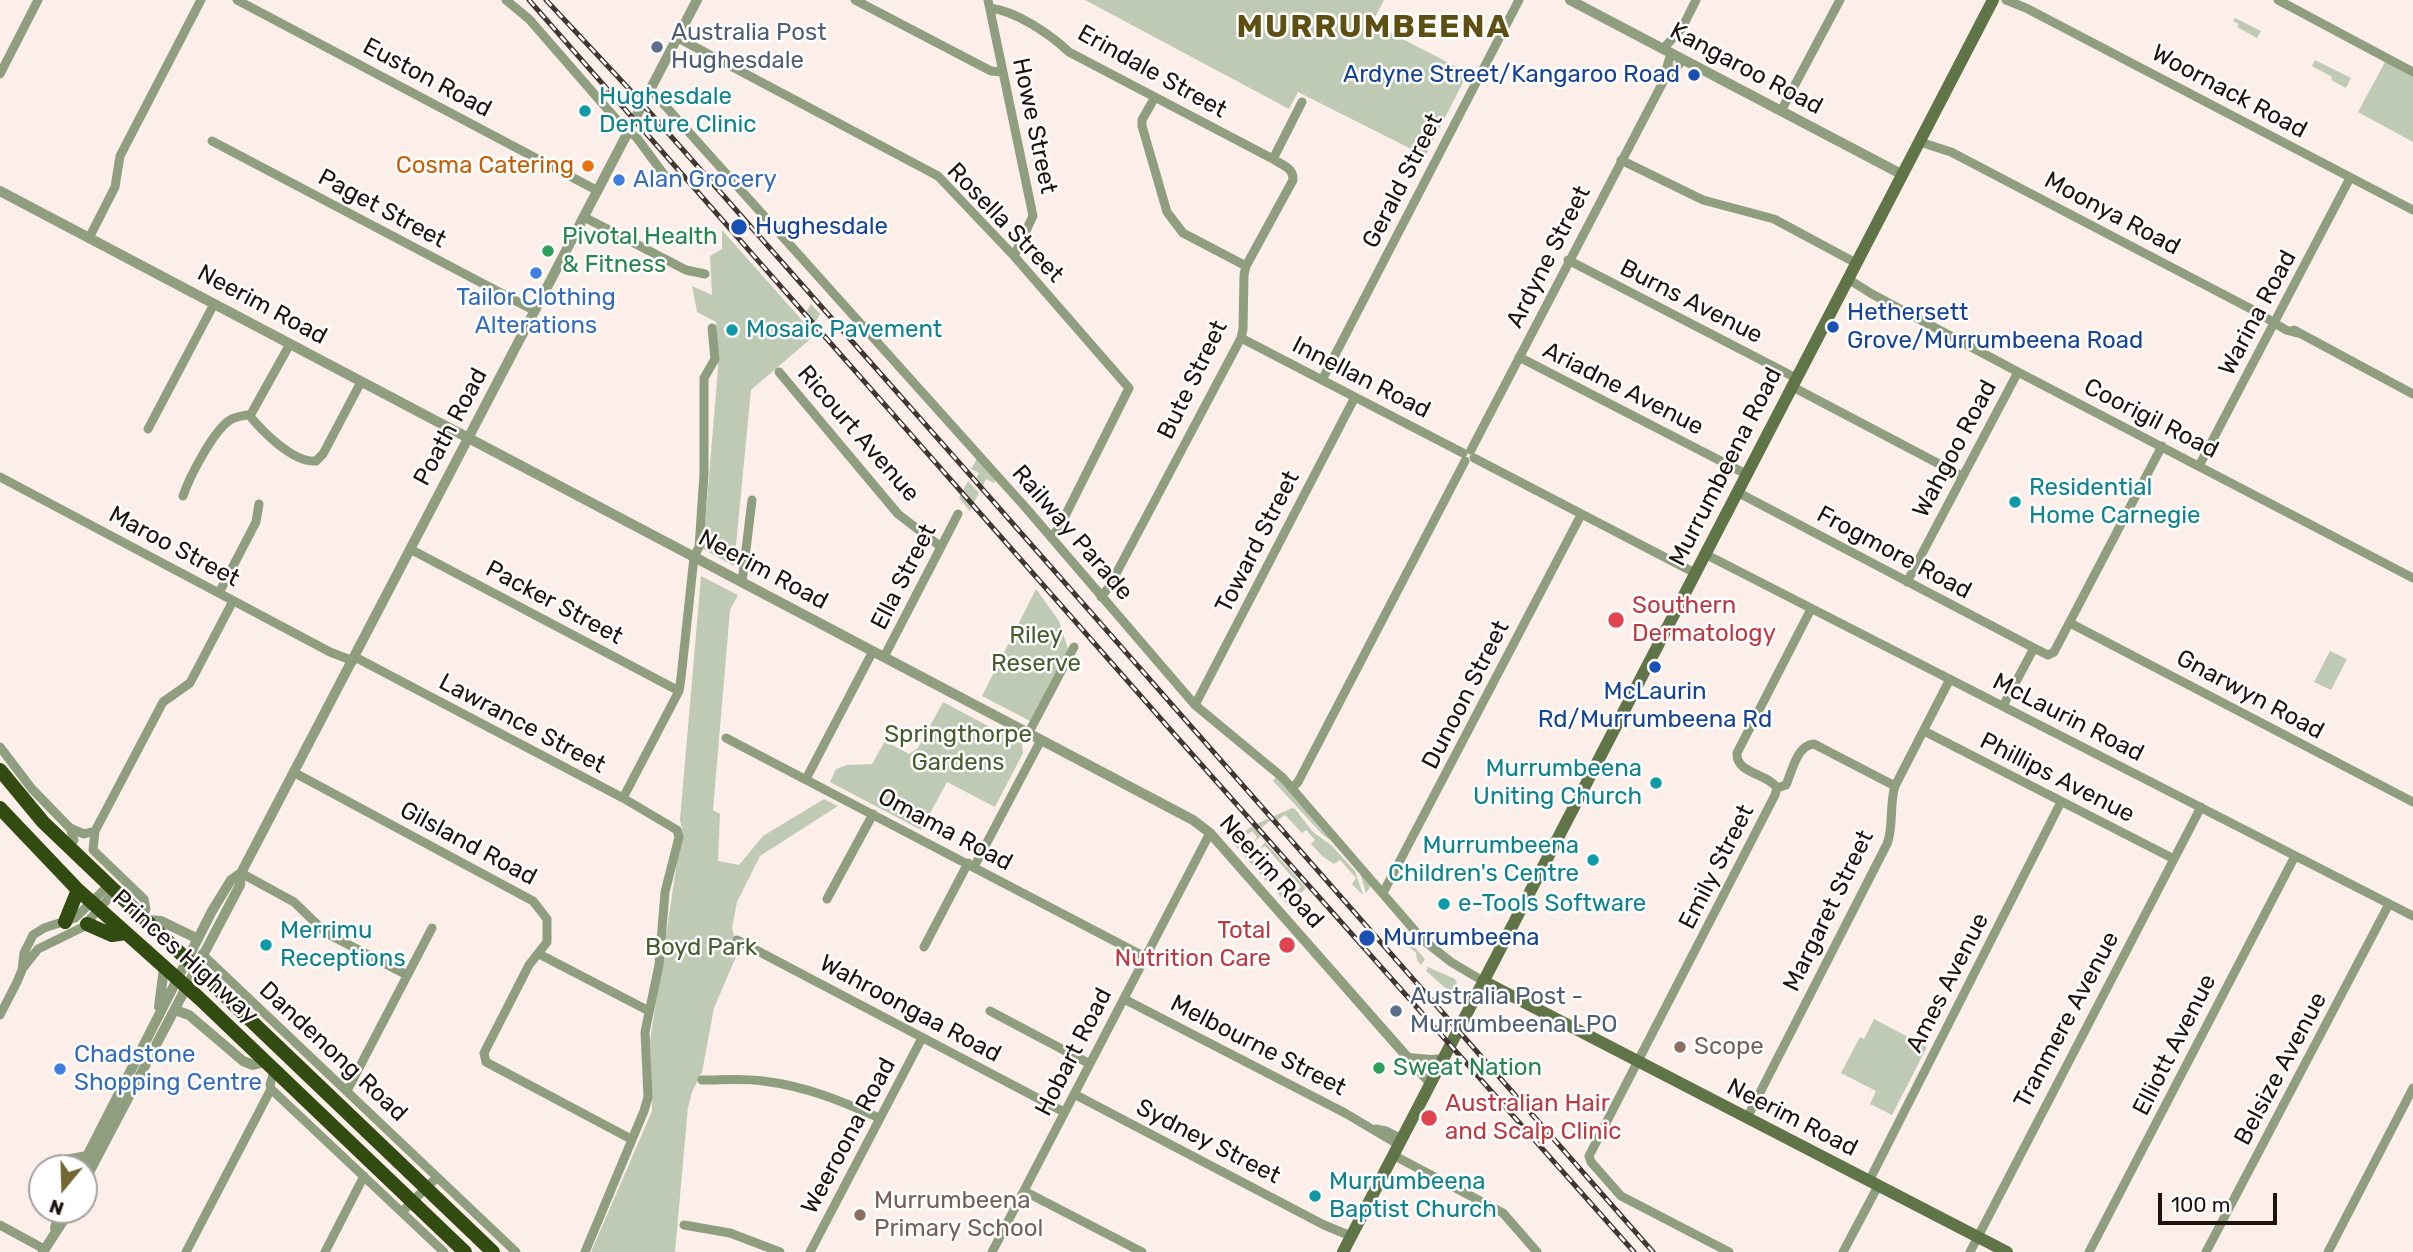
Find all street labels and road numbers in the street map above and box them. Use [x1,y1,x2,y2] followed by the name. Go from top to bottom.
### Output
[1665,17,1827,121] street label: Kangaroo Road
[1072,19,1232,125] street label: Erindale Street
[358,32,496,124] street label: Euston Road
[2146,39,2312,145] street label: Woornack Road
[1006,55,1062,197] street label: Howe Street
[1357,109,1449,253] street label: Gerald Street
[941,157,1069,289] street label: Rosella Street
[313,163,451,255] street label: Paget Street
[2039,166,2185,262] street label: Moonya Road
[1501,181,1597,333] street label: Ardyne Street
[2213,246,2303,380] street label: Warina Road
[1615,254,1767,350] street label: Burns Avenue
[192,259,332,351] street label: Neerim Road
[1152,316,1234,444] street label: Bute Street
[1287,331,1435,425] street label: Innellan Road
[1538,336,1708,442] street label: Ariadne Avenue
[791,360,925,508] street label: Ricourt Avenue
[408,363,494,491] street label: Poath Road
[1663,363,1789,571] street label: Murrumbeena Road
[2079,373,2223,465] street label: Coorigil Road
[1907,375,2003,523] street label: Wahgoo Road
[1005,459,1139,607] street label: Railway Parade
[1210,466,1306,618] street label: Toward Street
[104,500,244,594] street label: Maroo Street
[1812,500,1976,606] street label: Frogmore Road
[865,519,943,635] street label: Ella Street
[693,524,833,616] street label: Neerim Road
[480,555,628,651] street label: Packer Street
[1416,616,1516,774] street label: Dunoon Street
[2171,644,2329,746] street label: Gnarwyn Road
[434,668,610,780] street label: Lawrance Street
[1988,668,2148,768] street label: McLaurin Road
[1975,727,2139,829] street label: Phillips Avenue
[873,783,1017,877] street label: Omama Road
[395,796,541,892] street label: Gilsland Road
[1673,800,1761,934] street label: Emily Street
[1213,809,1329,935] street label: Neerim Road
[1778,826,1880,996] street label: Margaret Street
[106,884,264,1030] street label: Princes Highway
[1900,908,1996,1058] street label: Ames Avenue
[2008,927,2126,1113] street label: Tranmere Avenue
[814,949,1006,1069] street label: Wahroongaa Road
[2127,970,2223,1120] street label: Elliott Avenue
[253,976,413,1128] street label: Dandenong Road
[1029,983,1119,1121] street label: Hobart Road
[2229,988,2333,1150] street label: Belsize Avenue
[1165,989,1351,1103] street label: Melbourne Street
[796,1053,902,1219] street label: Weeroona Road
[1722,1073,1862,1163] street label: Neerim Road
[1131,1093,1285,1191] street label: Sydney Street

